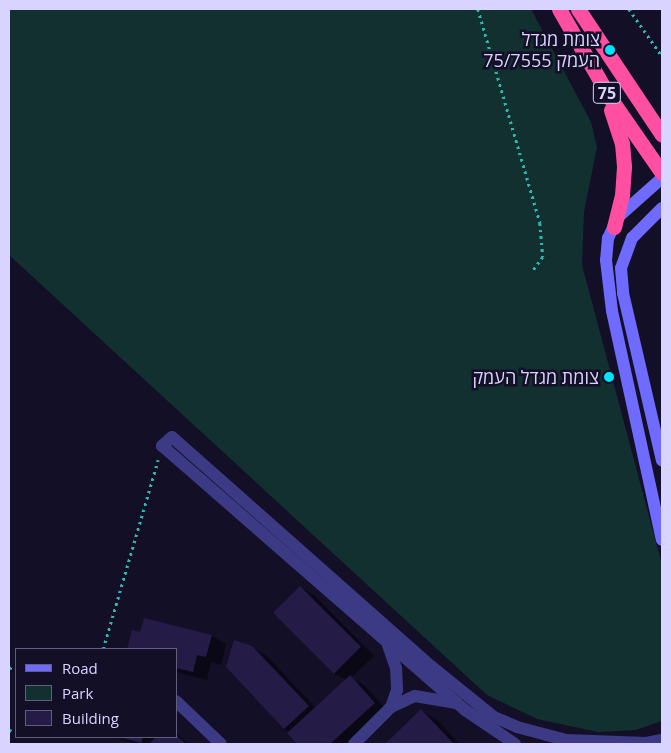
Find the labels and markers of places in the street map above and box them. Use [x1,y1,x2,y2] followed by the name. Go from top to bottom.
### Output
[483,29,600,72] place label: צומת מגדל העמק 75/7555
[604,44,616,56] marker: צומת מגדל העמק 75/7555
[472,366,599,388] place label: צומת מגדל העמק
[603,371,615,383] marker: צומת מגדל העמק

